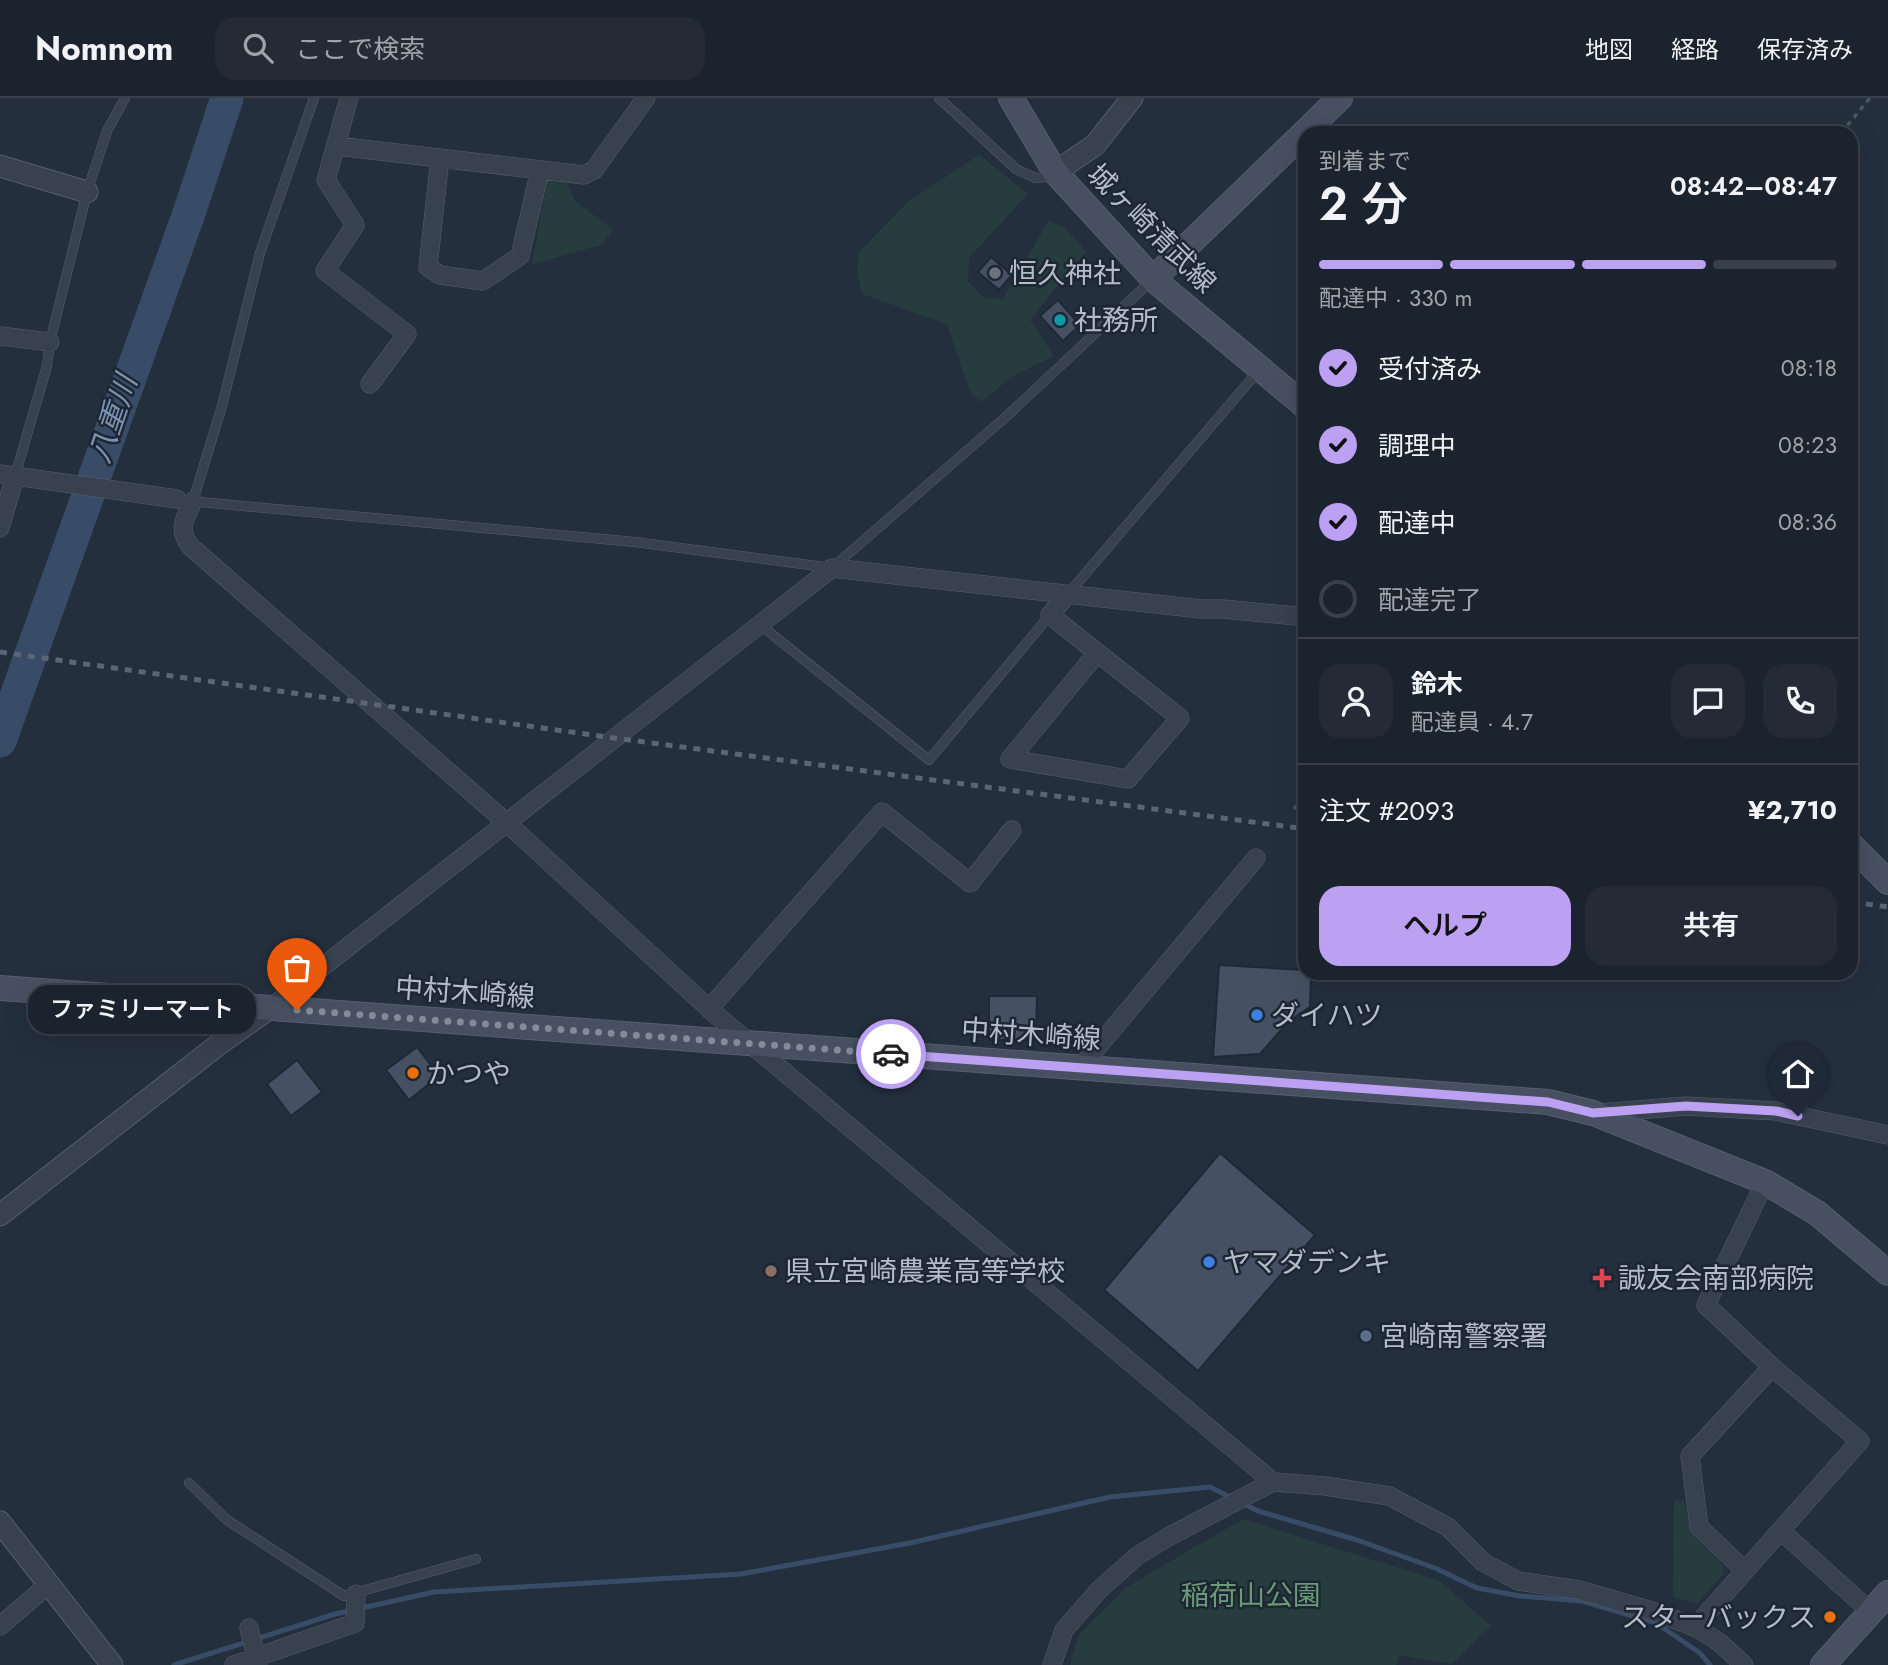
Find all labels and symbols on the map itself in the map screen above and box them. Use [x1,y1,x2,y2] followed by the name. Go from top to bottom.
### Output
[1078,154,1226,302] street label: 城ヶ崎清武線
[1009,253,1121,294] place label: 恒久神社
[987,265,1003,281] marker: 恒久神社
[1074,300,1158,341] place label: 社務所
[1052,312,1068,328] marker: 社務所
[78,366,148,468] water label: 八重川
[267,938,327,1010] pin
[394,967,536,1018] street label: 中村木崎線
[28,986,255,1034] callout: ファミリーマート
[1271,995,1382,1036] place label: ダイハツ
[1249,1007,1265,1023] marker: ダイハツ
[960,1009,1102,1060] street label: 中村木崎線
[856,1019,926,1089] courier
[1768,1044,1828,1116] pin
[427,1053,511,1094] place label: かつや
[405,1065,421,1081] marker: かつや
[1223,1242,1391,1283] place label: ヤマダデンキ
[785,1251,1065,1292] place label: 県立宮崎農業高等学校
[1201,1254,1217,1270] marker: ヤマダデンキ
[1618,1258,1814,1299] place label: 誠友会南部病院
[763,1263,779,1279] marker: 県立宮崎農業高等学校
[1592,1268,1612,1288] marker: 誠友会南部病院
[1380,1316,1548,1357] place label: 宮崎南警察署
[1358,1328,1374,1344] marker: 宮崎南警察署
[1181,1575,1321,1616] park label: 稲荷山公園
[1621,1597,1816,1638] place label: スターバックス
[1822,1609,1838,1625] marker: スターバックス

